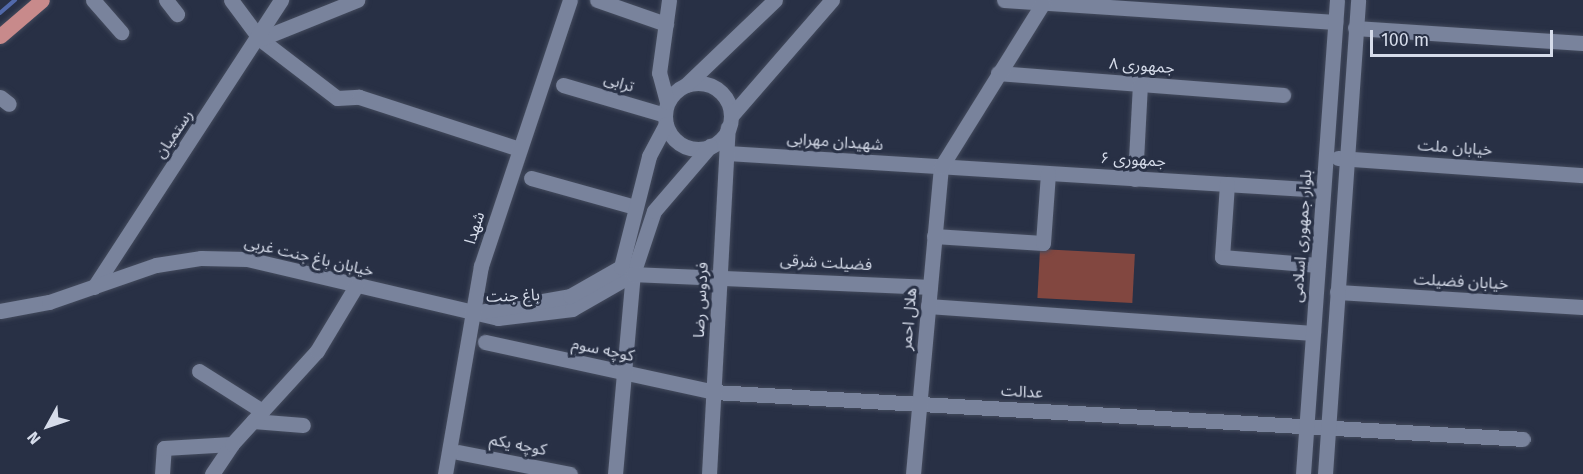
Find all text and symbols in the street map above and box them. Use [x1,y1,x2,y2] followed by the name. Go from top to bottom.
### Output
[1373,18,1556,56] scale bar
[1381,29,1429,51] text: 100 m
[1109,54,1175,78] street label: جمهوری ۸
[602,69,636,97] street label: ترابی
[151,106,197,162] street label: رستمیان
[786,129,884,155] street label: شهیدان مهرابی
[1417,136,1493,160] street label: خیابان ملت
[1100,149,1166,171] street label: جمهوری ۶
[1288,169,1316,303] street label: بلوار جمهوری اسلامی
[461,209,489,247] street label: شهدا
[242,233,376,281] street label: خیابان باغ جنت غربی
[779,251,873,275] street label: فضیلت شرقی
[689,262,713,338] street label: فردوس رضا
[1413,270,1509,294] street label: خیابان فضیلت
[486,285,540,307] street label: باغ جنت
[897,287,921,351] street label: هلال احمر
[570,334,636,366] street label: کوچه سوم
[1001,381,1043,403] street label: عدالت
[18,396,78,456] north arrow
[23,428,45,448] text: N
[488,430,548,460] street label: کوچه یکم

